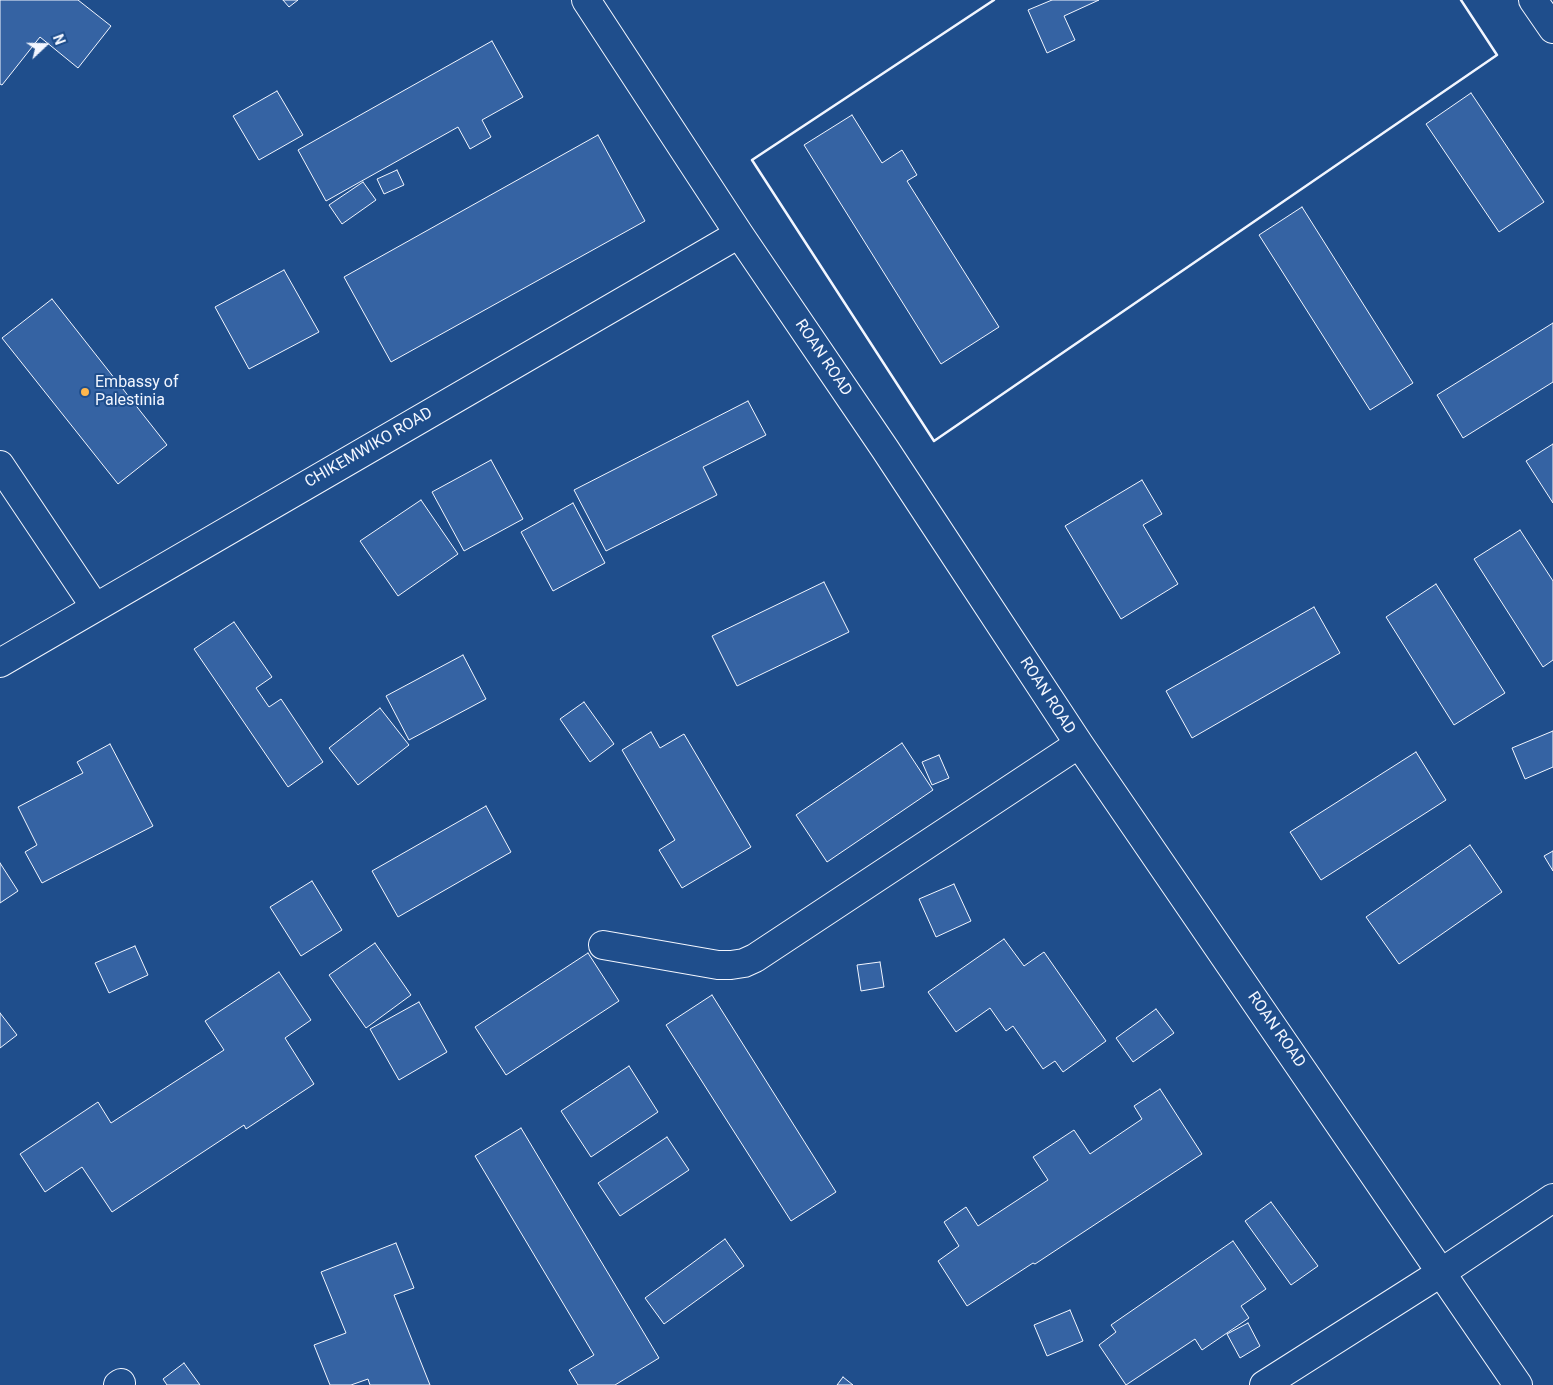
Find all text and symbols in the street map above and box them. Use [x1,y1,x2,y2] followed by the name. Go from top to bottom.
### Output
[20,20,70,70] north arrow
[50,32,68,47] text: N
[790,316,856,400] street label: ROAN ROAD
[95,373,179,411] place label: Embassy of Palestinia
[79,386,91,398] marker: Embassy of Palestinia
[302,404,436,492] street label: CHIKEMWIKO ROAD
[1015,654,1079,738] street label: ROAN ROAD
[1243,988,1309,1072] street label: ROAN ROAD

